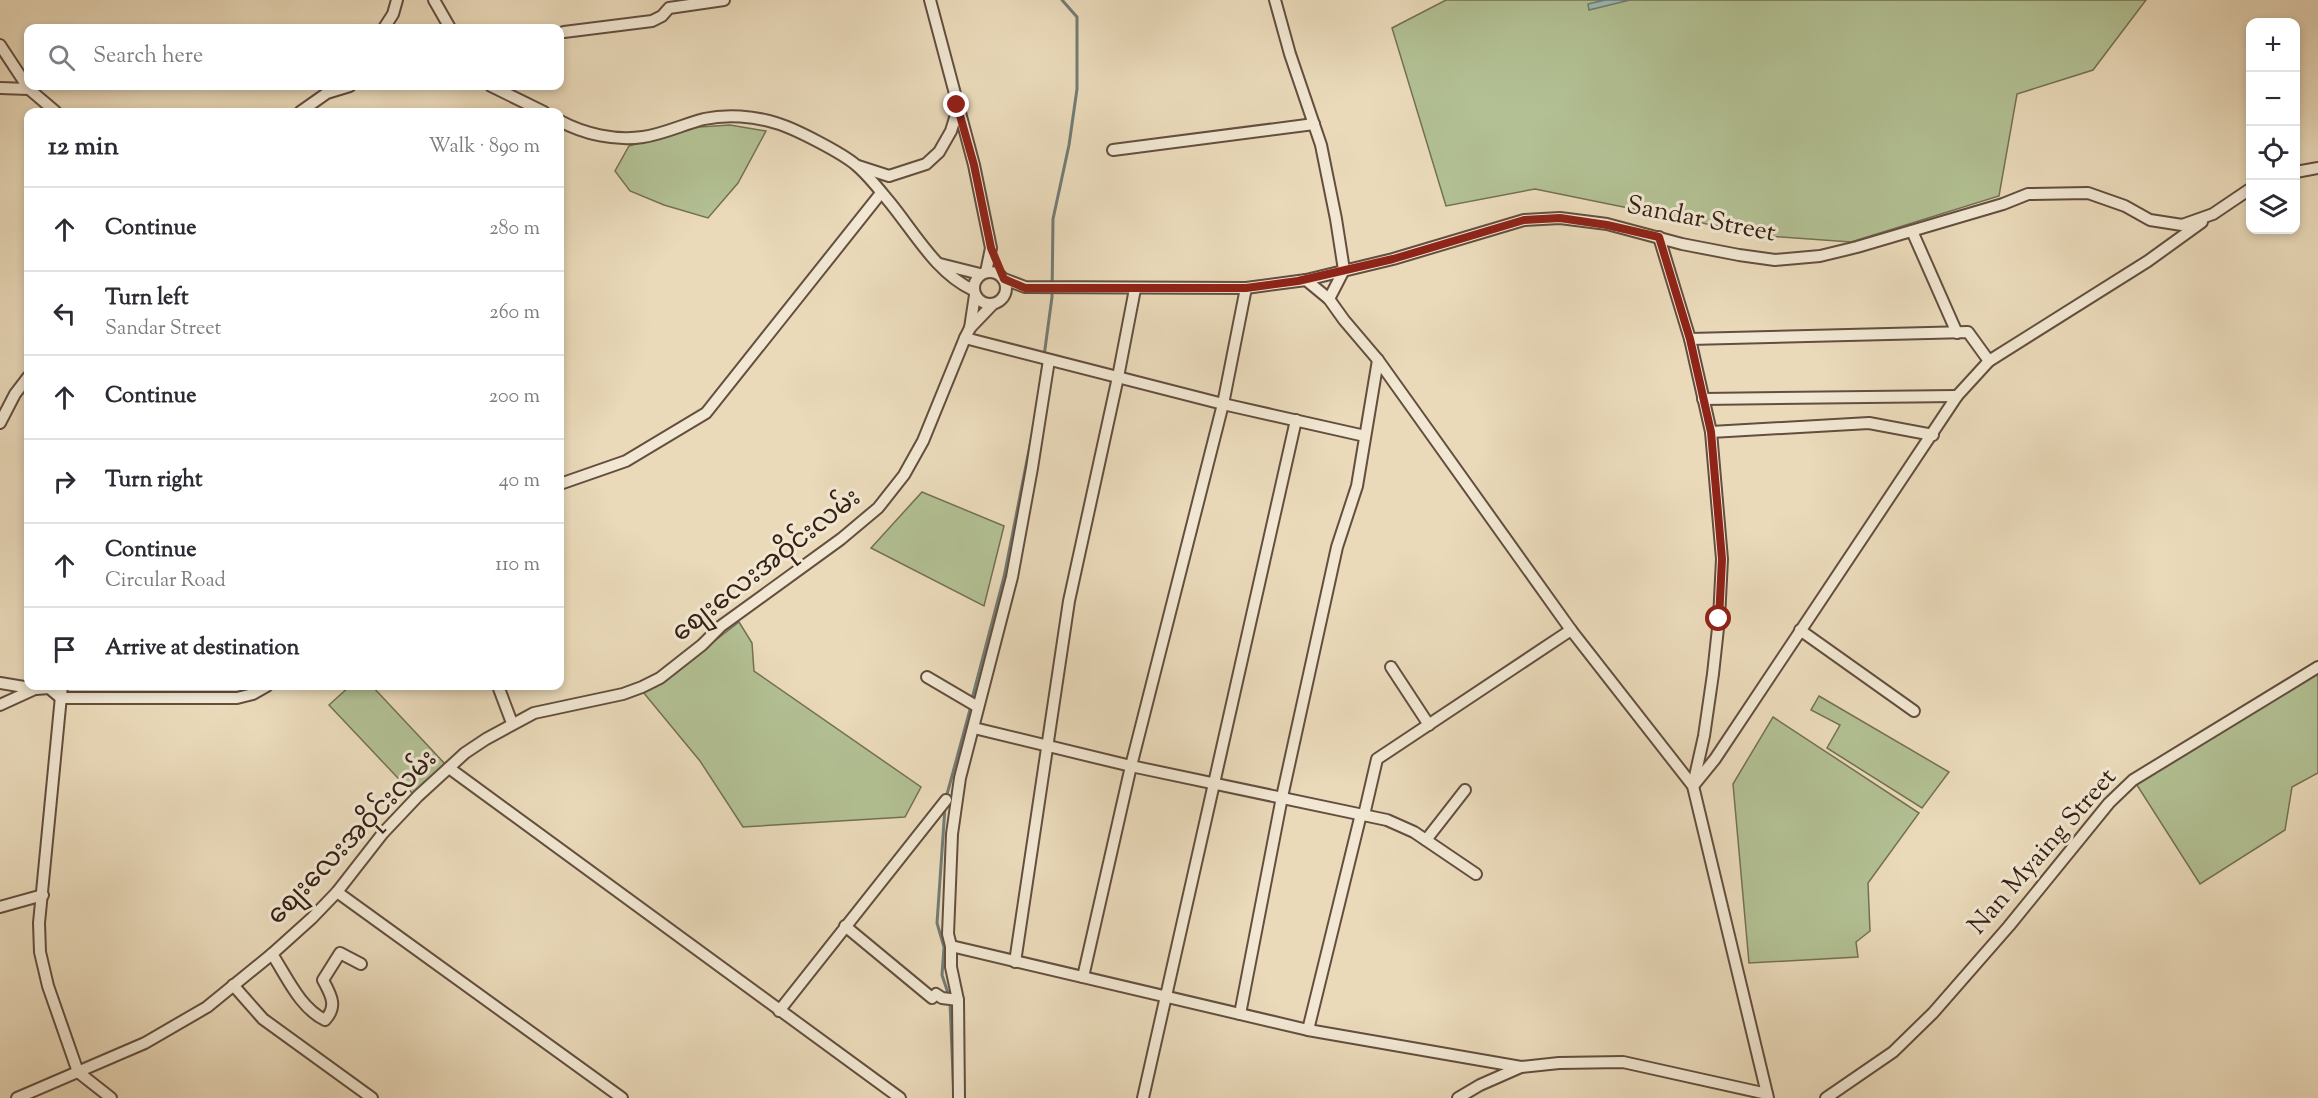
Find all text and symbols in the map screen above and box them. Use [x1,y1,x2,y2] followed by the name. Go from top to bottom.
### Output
[2246,18,2300,234] map controls
[2246,18,2300,72] button: +
[24,24,564,90] search box
[45,41,78,74] icon: search
[93,41,203,73] text: Search here
[2246,72,2300,126] button: −
[943,91,969,117] route end
[2246,126,2300,180] button: locate
[48,129,119,166] text: 12 min
[428,133,540,162] text: Walk · 890 m
[2246,180,2300,234] button: layers
[1623,187,1779,253] street label: Sandar Street
[48,213,81,246] icon: ahead
[105,213,196,245] text: Continue
[489,215,540,244] text: 280 m
[105,283,188,315] text: Turn left
[48,297,81,330] icon: left
[489,299,540,328] text: 260 m
[105,315,221,344] text: Sandar Street
[48,381,81,414] icon: ahead
[105,381,196,413] text: Continue
[489,383,540,412] text: 200 m
[48,465,81,498] icon: right
[105,465,202,497] text: Turn right
[499,467,540,496] text: 40 m
[664,480,869,652] street label: စျေးလေးအဝိုင်းလမ်း
[105,535,196,567] text: Continue
[48,549,81,582] icon: ahead
[495,551,540,580] text: 110 m
[105,567,226,596] text: Circular Road
[1705,605,1731,631] route start
[48,633,81,666] icon: arrive
[105,633,300,665] text: Arrive at destination
[259,741,446,934] street label: စျေးလေးအဝိုင်းလမ်း
[1960,761,2126,943] street label: Nan Myaing Street

